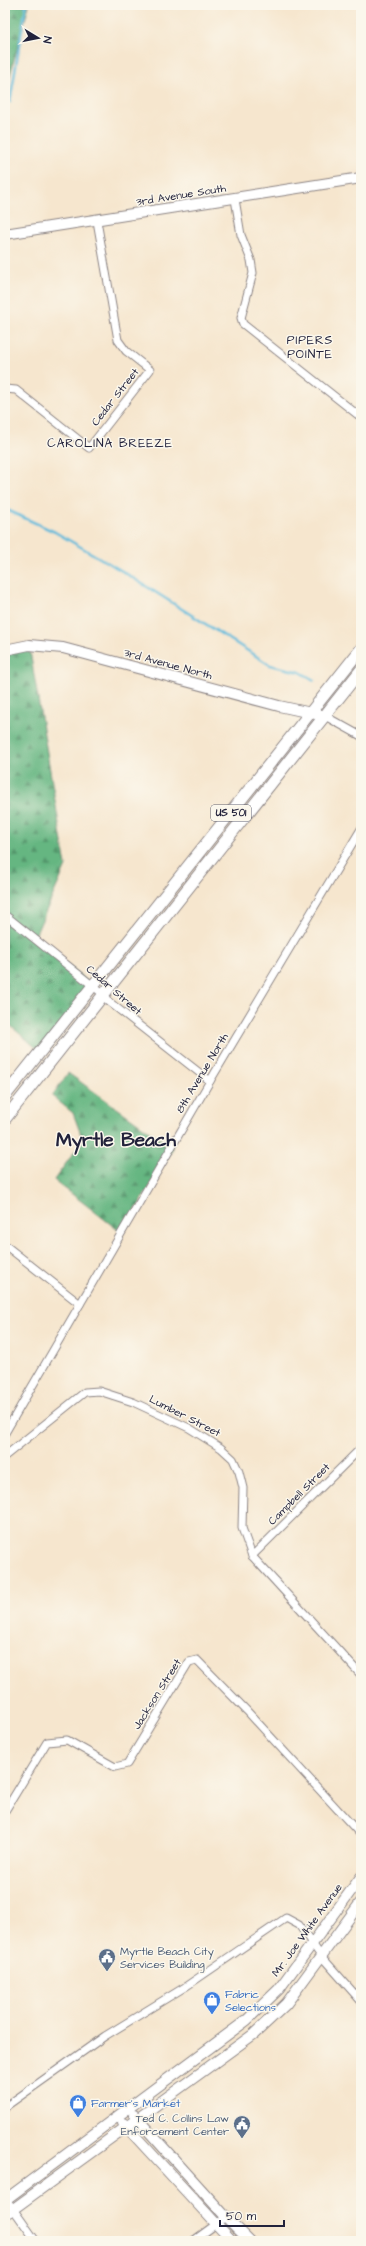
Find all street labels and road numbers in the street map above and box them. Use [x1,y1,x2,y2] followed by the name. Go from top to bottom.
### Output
[135,180,227,209] street label: 3rd Avenue South
[88,365,143,429] street label: Cedar Street
[122,645,214,683] street label: 3rd Avenue North
[211,805,251,821] road number: US 501
[83,962,146,1019] street label: Cedar Street
[172,1030,232,1116] street label: 8th Avenue North
[147,1392,224,1441] street label: Lumber Street
[265,1459,334,1528] street label: Campbell Street
[129,1655,185,1732] street label: Jackson Street
[268,1880,346,1980] street label: Mr. Joe White Avenue

